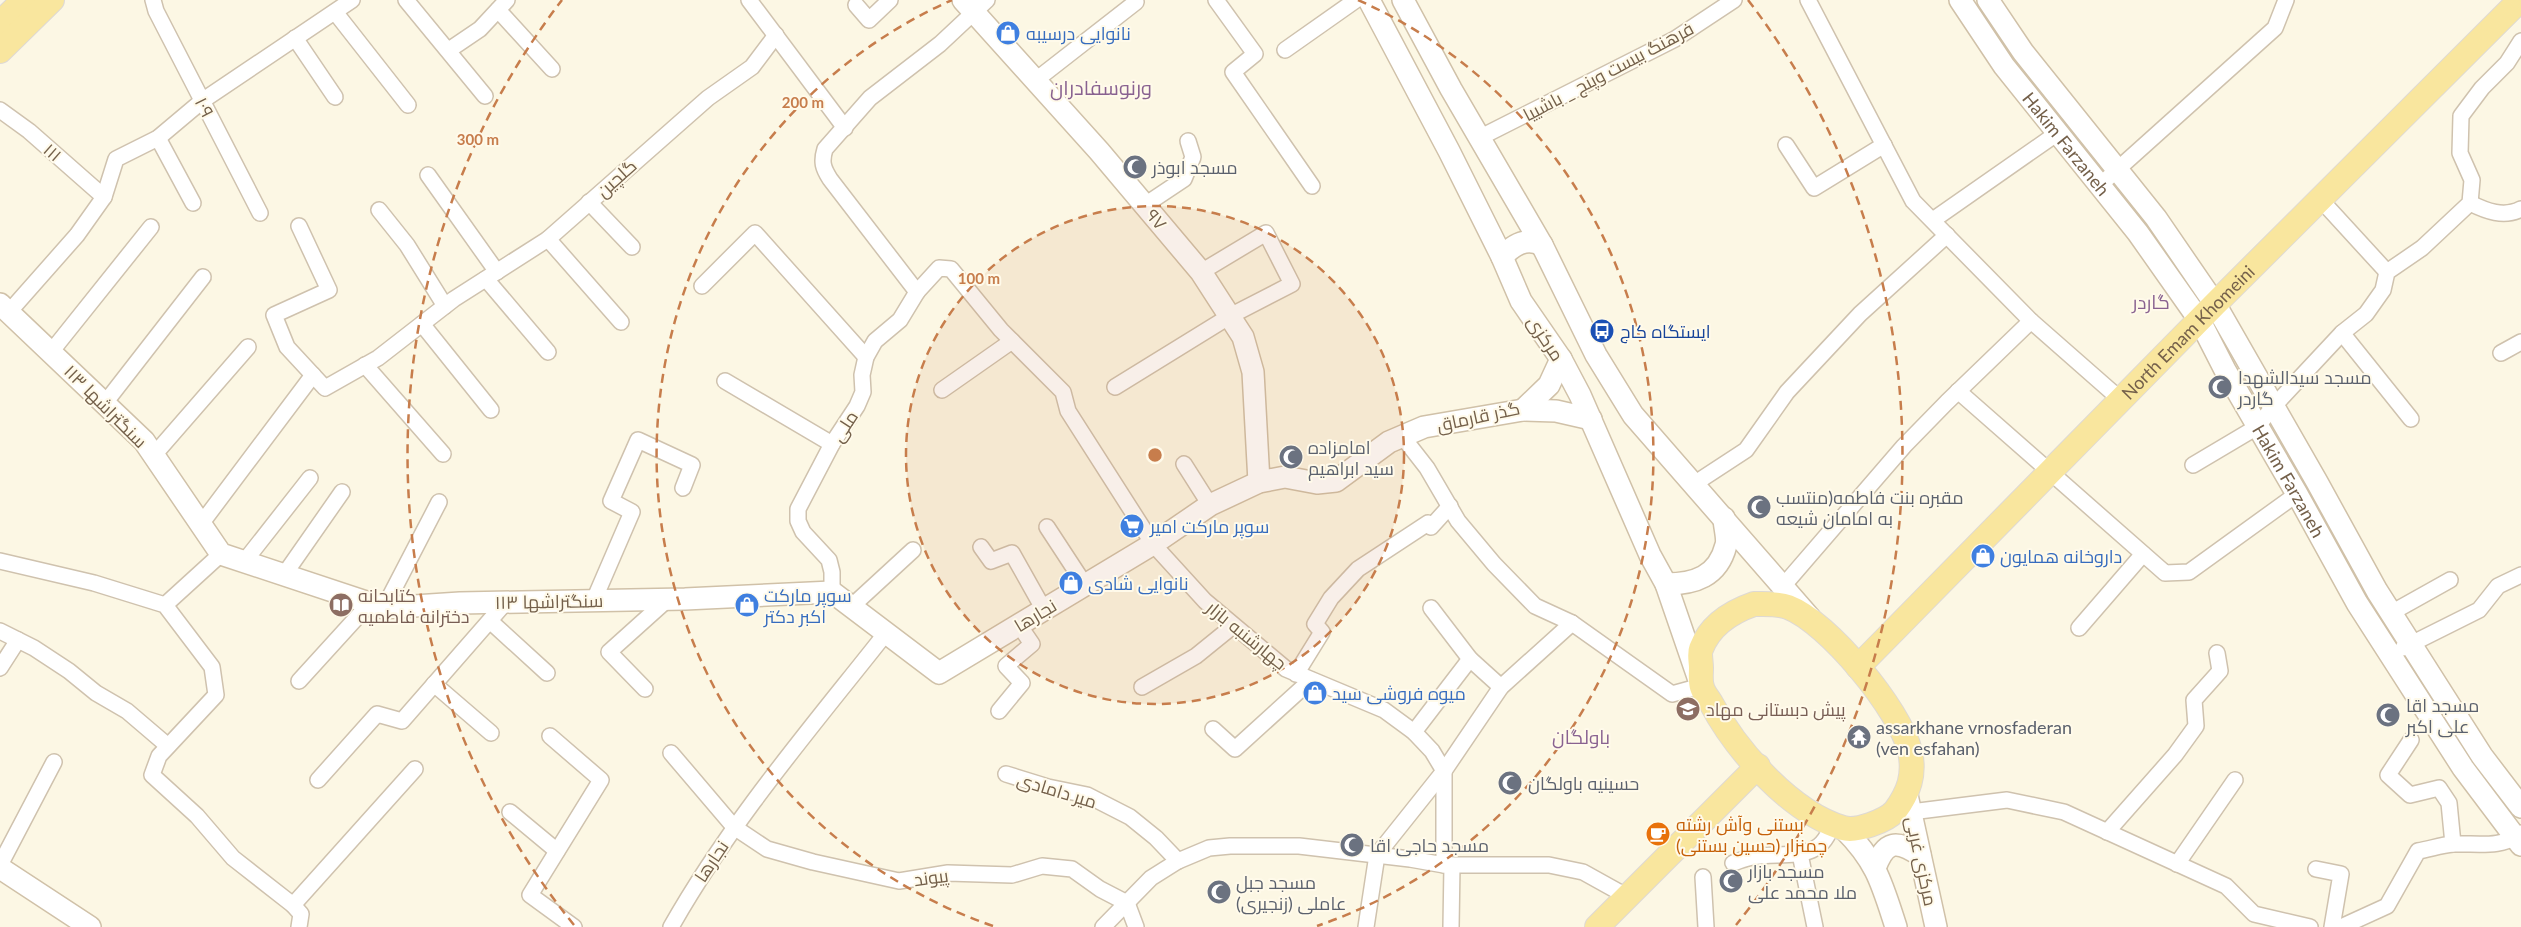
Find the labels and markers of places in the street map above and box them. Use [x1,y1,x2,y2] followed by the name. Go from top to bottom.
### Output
[995,20,1021,46] shop icon: نانوایی درسیبه
[1026,22,1131,45] place label: نانوایی درسیبه
[1122,154,1148,180] mosque icon: مسجد ابوذر
[1151,156,1238,179] place label: مسجد ابوذر
[1589,318,1615,344] bus stop icon: ایستگاه کاج
[1620,320,1711,344] place label: ایستگاه کاج
[2237,366,2372,410] place label: مسجد سیدالشهدا گاردر
[2207,374,2233,400] mosque icon: مسجد سیدالشهدا گاردر
[1308,436,1394,481] place label: امامزاده سید ابراهیم
[1278,444,1304,470] mosque icon: امامزاده سید ابراهیم
[1146,446,1164,464] centre of rings
[1776,486,1964,530] place label: مقبره بنت فاطمه(منتسب به امامان شیعه
[1746,494,1772,520] mosque icon: مقبره بنت فاطمه(منتسب به امامان شیعه
[1119,513,1145,539] supermarket icon: سوپر مارکت امیر
[1149,515,1269,539] place label: سوپر مارکت امیر
[1970,543,1996,569] shop icon: داروخانه همایون
[2000,545,2122,568] place label: داروخانه همایون
[1058,570,1084,596] shop icon: نانوایی شادی
[1088,572,1189,595] place label: نانوایی شادی
[358,584,470,628] place label: کتابحانه دخترانه فاطمیه
[763,584,852,628] place label: سوپر مارکت اکبر دکتر
[328,592,354,618] library icon: کتابحانه دخترانه فاطمیه
[734,592,760,618] shop icon: سوپر مارکت اکبر دکتر
[1302,680,1328,706] shop icon: میوه فروشی سید
[1332,682,1466,705] place label: میوه فروشی سید
[2405,694,2479,738] place label: مسجد اقا علی اکبر
[1675,696,1701,722] school or university icon: پیش دبستانی مهاد
[1706,698,1846,722] place label: پیش دبستانی مهاد
[2375,702,2401,728] mosque icon: مسجد اقا علی اکبر
[1876,716,2072,759] place label: assarkhane vrnosfaderan (ven esfahan)
[1846,724,1872,750] temple icon: assarkhane vrnosfaderan (ven esfahan)
[1497,770,1523,796] mosque icon: حسینیه باولگان
[1528,772,1639,795] place label: حسینیه باولگان
[1676,813,1827,858] place label: بستنی وآش رشته چمنزار (حسین بستنی)
[1645,821,1671,847] cafe icon: بستنی وآش رشته چمنزار (حسین بستنی)
[1339,832,1365,858] mosque icon: مسجد حاجی اقا
[1370,834,1489,857] place label: مسجد حاجی اقا
[1747,860,1857,904] place label: مسجد بازار ملا محمد علی
[1718,868,1744,894] mosque icon: مسجد بازار ملا محمد علی
[1236,871,1346,915] place label: مسجد جبل عاملی (زنجیری)
[1206,879,1232,905] mosque icon: مسجد جبل عاملی (زنجیری)

